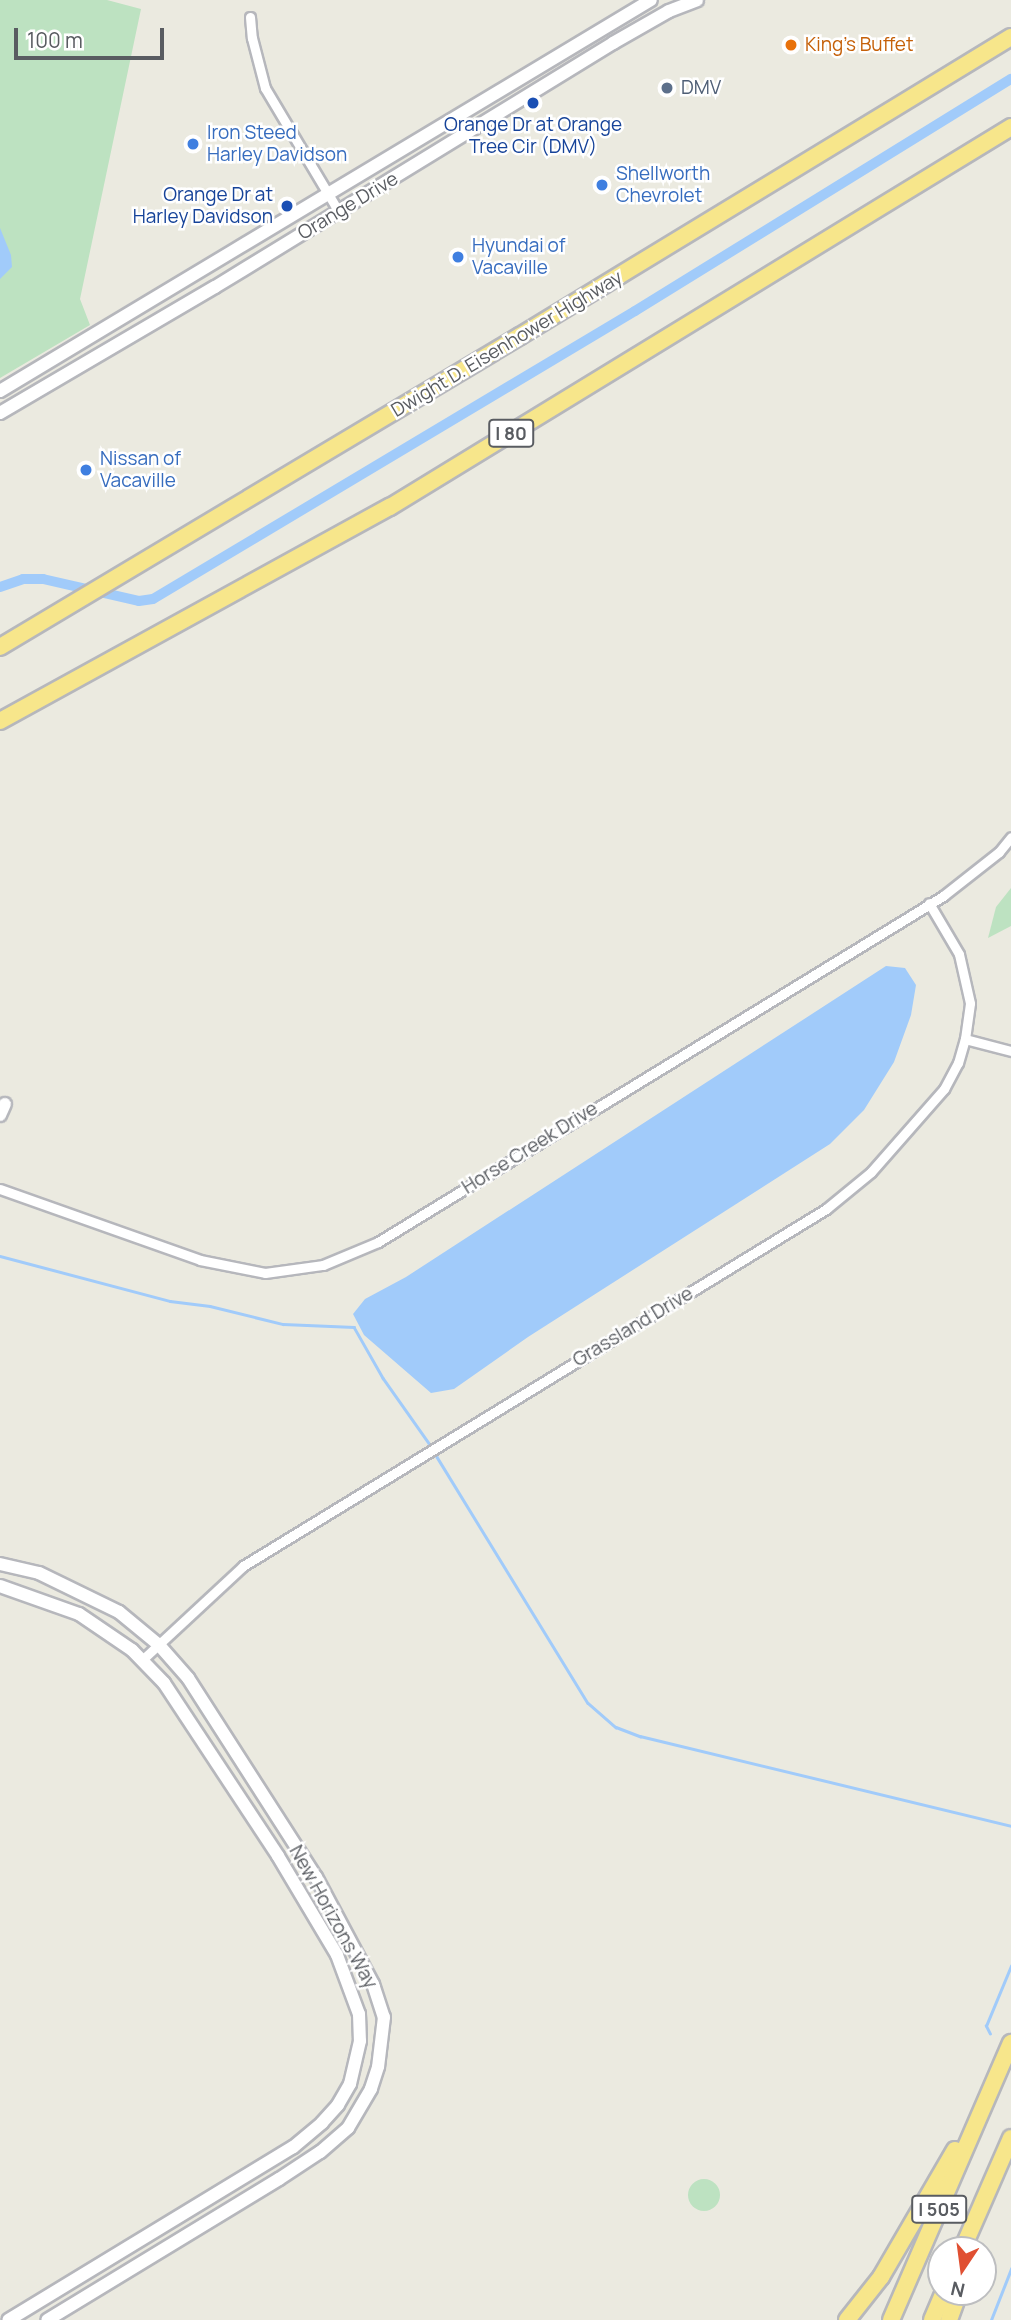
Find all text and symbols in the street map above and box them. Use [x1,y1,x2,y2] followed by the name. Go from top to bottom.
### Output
[18,14,168,58] scale bar
[27,26,83,54] text: 100 m
[805,34,913,56] place label: King's Buffet
[783,37,799,53] marker: King's Buffet
[681,77,721,99] place label: DMV
[659,80,675,96] marker: DMV
[525,95,541,111] marker: Orange Dr at Orange Tree Cir (DMV)
[444,114,622,158] place label: Orange Dr at Orange Tree Cir (DMV)
[207,122,347,166] place label: Iron Steed Harley Davidson
[185,136,201,152] marker: Iron Steed Harley Davidson
[616,163,710,207] place label: Shellworth Chevrolet
[294,167,402,245] street label: Orange Drive
[594,177,610,193] marker: Shellworth Chevrolet
[133,184,273,228] place label: Orange Dr at Harley Davidson
[279,198,295,214] marker: Orange Dr at Harley Davidson
[472,235,566,279] place label: Hyundai of Vacaville
[450,249,466,265] marker: Hyundai of Vacaville
[387,266,627,422] street label: Dwight D. Eisenhower Highway
[486,418,536,447] road number: I 80
[100,448,181,492] place label: Nissan of Vacaville
[78,462,94,478] marker: Nissan of Vacaville
[458,1097,602,1199] street label: Horse Creek Drive
[569,1282,697,1372] street label: Grassland Drive
[284,1841,382,1993] street label: New Horizons Way
[911,2194,967,2224] road number: I 505
[927,2236,997,2306] north arrow
[948,2275,967,2304] text: N

